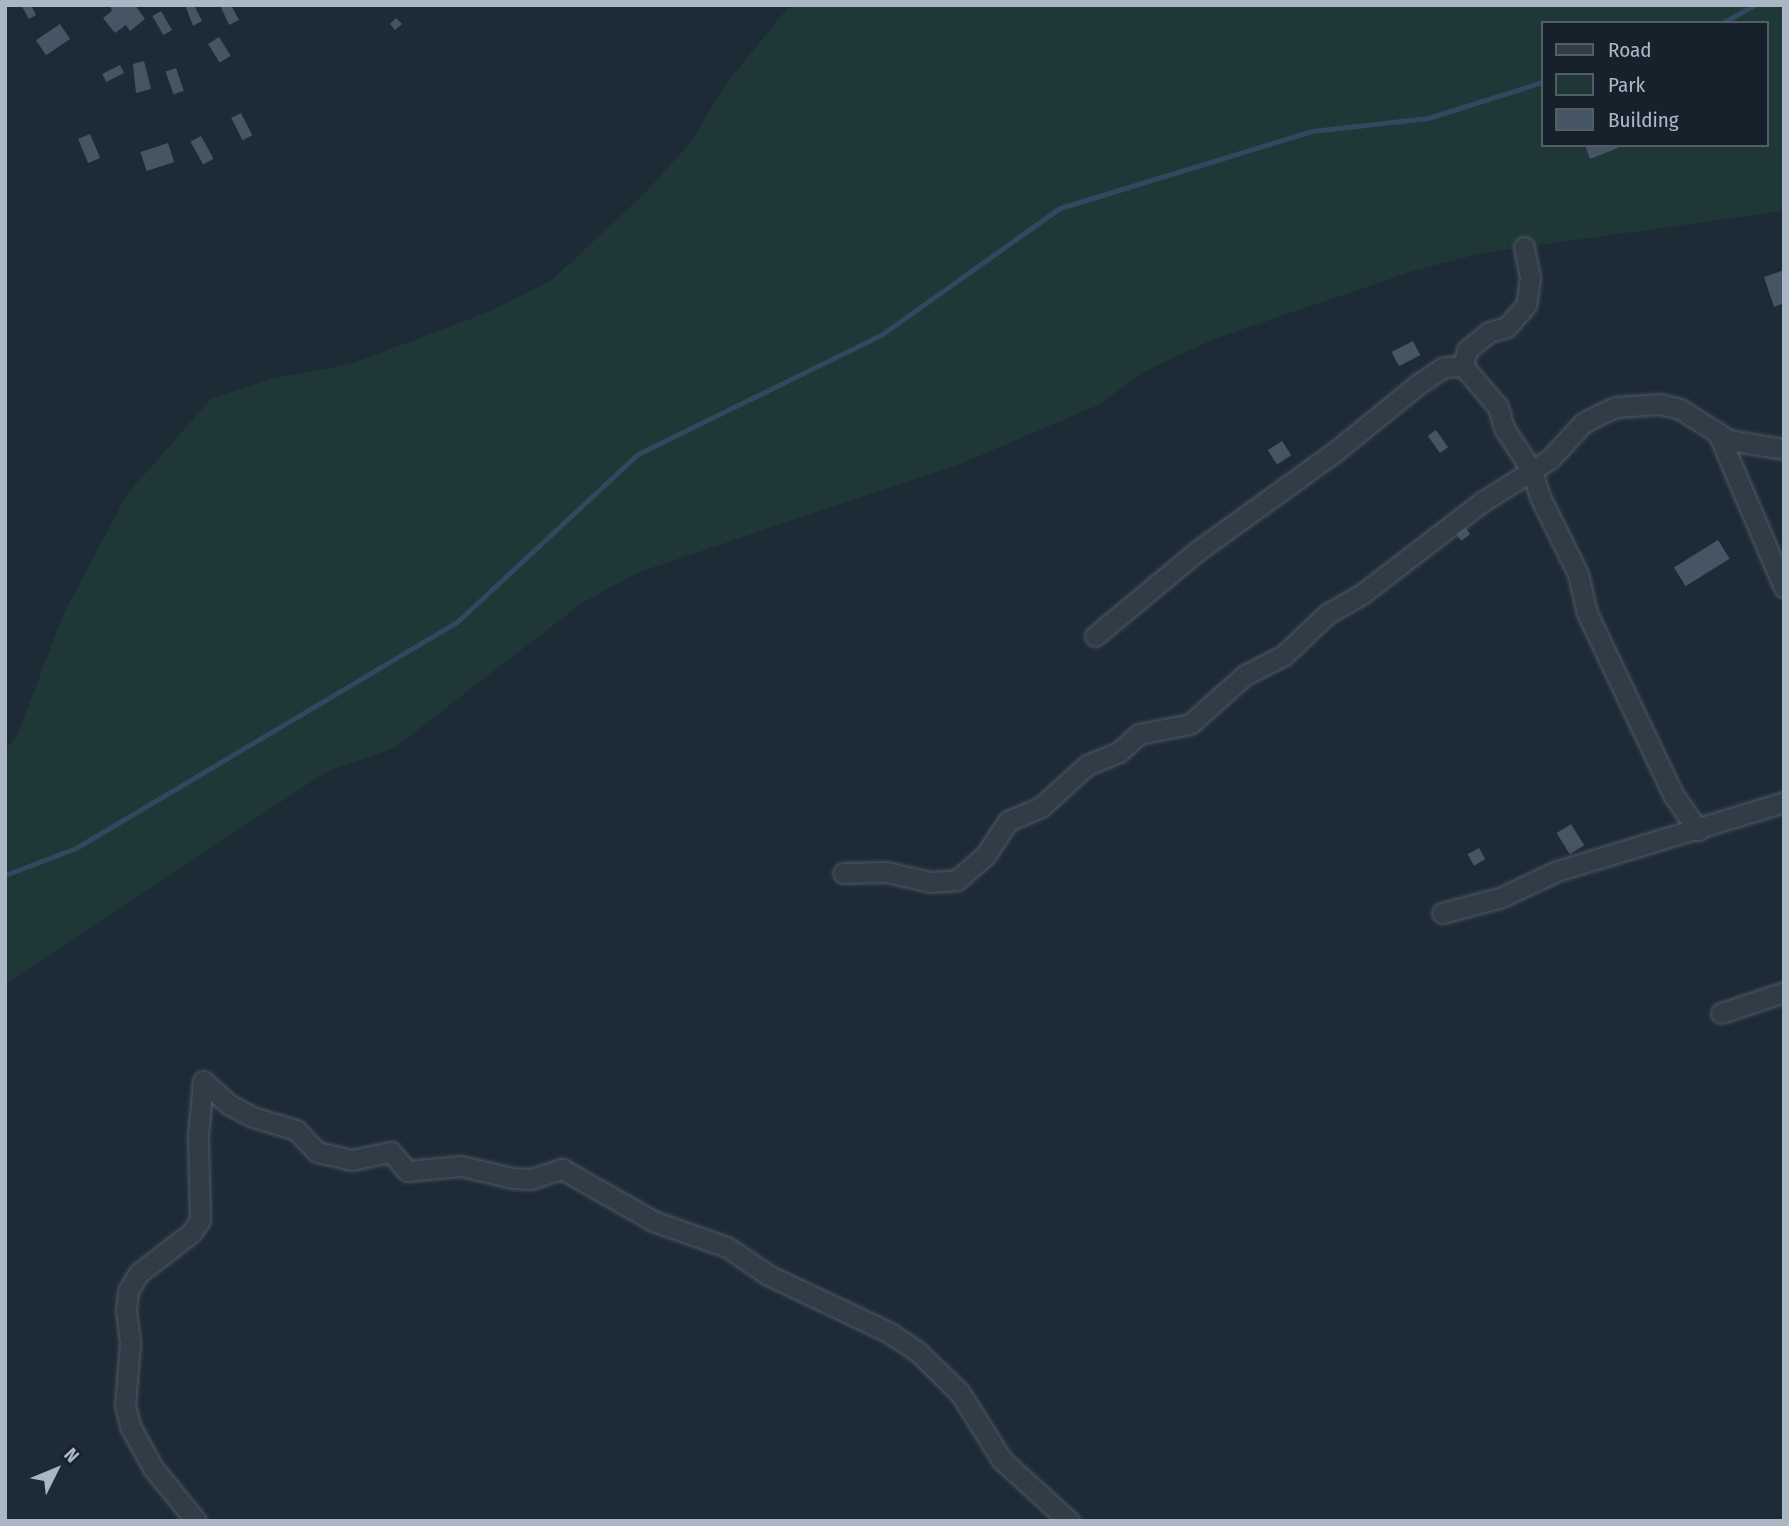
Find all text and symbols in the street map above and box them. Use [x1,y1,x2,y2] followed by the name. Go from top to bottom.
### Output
[1540,21,1768,147] legend
[1608,37,1652,63] text: Road
[1608,72,1645,98] text: Park
[1608,107,1679,133] text: Building
[21,1435,91,1505] north arrow
[59,1443,84,1467] text: N

